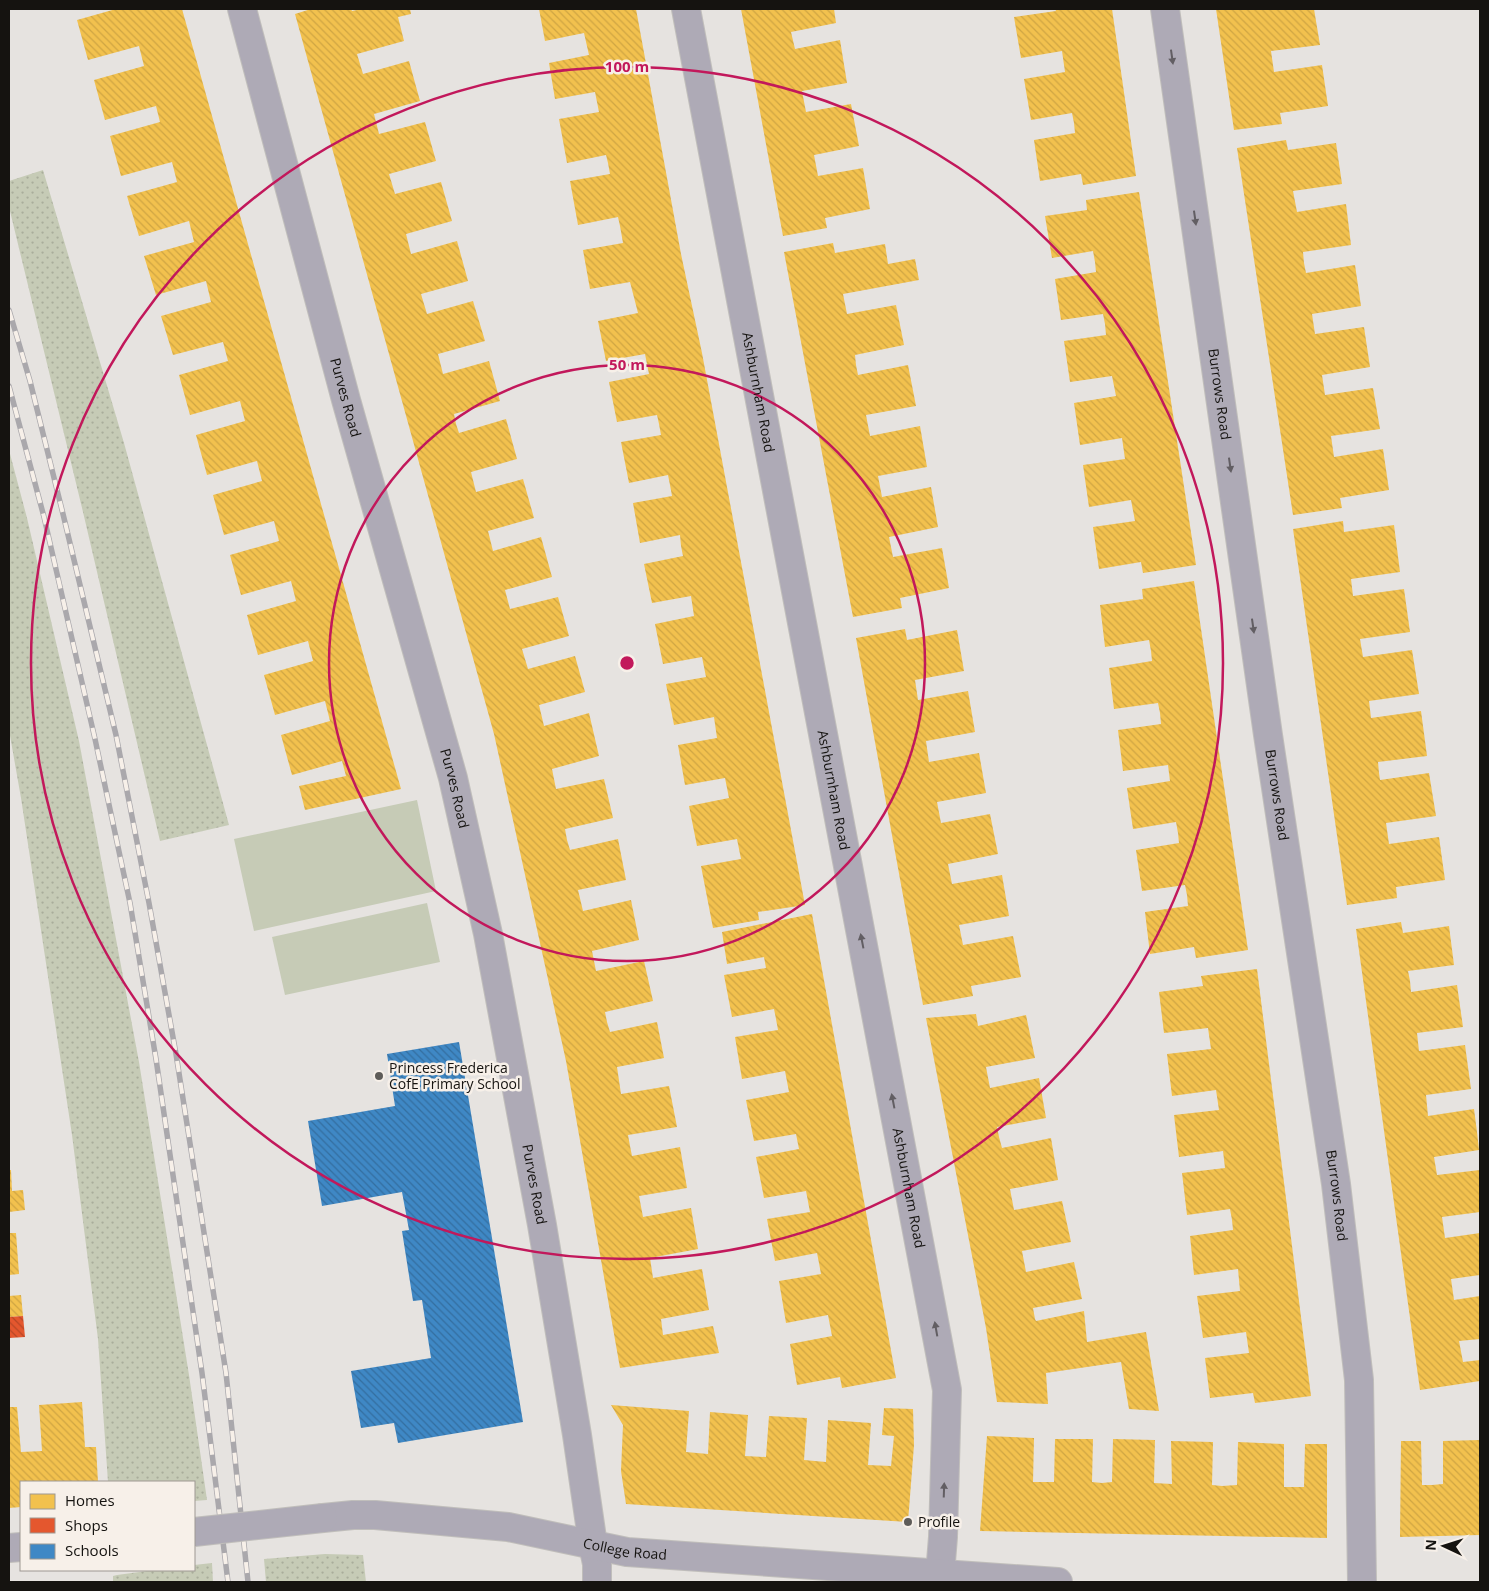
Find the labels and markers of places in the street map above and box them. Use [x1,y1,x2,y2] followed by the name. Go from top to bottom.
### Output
[618,654,636,672] centre of rings
[389,1058,521,1093] place label: Princess Frederica CofE Primary School
[373,1070,385,1082] marker: Princess Frederica CofE Primary School
[918,1512,960,1531] place label: Profile
[902,1516,914,1528] marker: Profile

